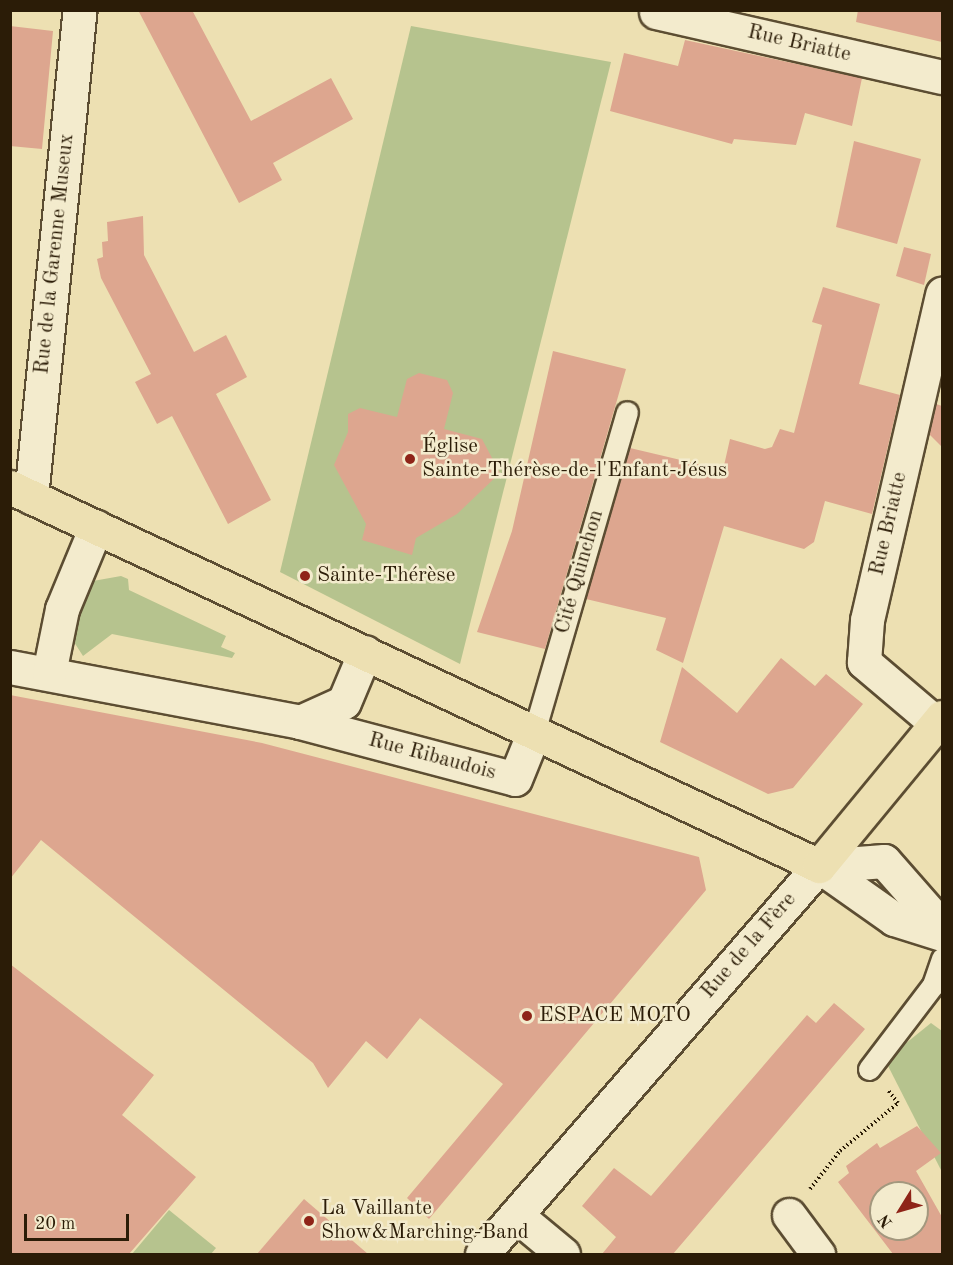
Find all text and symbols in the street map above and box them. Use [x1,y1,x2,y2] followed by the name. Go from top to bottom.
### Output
[745,20,853,68] street label: Rue Briatte
[30,132,80,376] street label: Rue de la Garenne Museux
[422,434,727,484] place label: Église Sainte-Thérèse-de-l'Enfant-Jésus
[403,452,417,466] marker: Église Sainte-Thérèse-de-l'Enfant-Jésus
[865,470,913,578] street label: Rue Briatte
[550,507,610,637] street label: Cité Quinchon
[317,563,455,589] place label: Sainte-Thérèse
[298,569,312,583] marker: Sainte-Thérèse
[365,728,499,786] street label: Rue Ribaudois
[696,888,802,1004] street label: Rue de la Fère
[539,1003,691,1029] place label: ESPACE MOTO
[520,1009,534,1023] marker: ESPACE MOTO
[869,1181,929,1241] north arrow
[321,1196,529,1246] place label: La Vaillante Show&Marching-Band
[27,1202,132,1240] scale bar
[876,1211,896,1230] text: N
[302,1214,316,1228] marker: La Vaillante Show&Marching-Band
[35,1215,75,1233] text: 20 m

